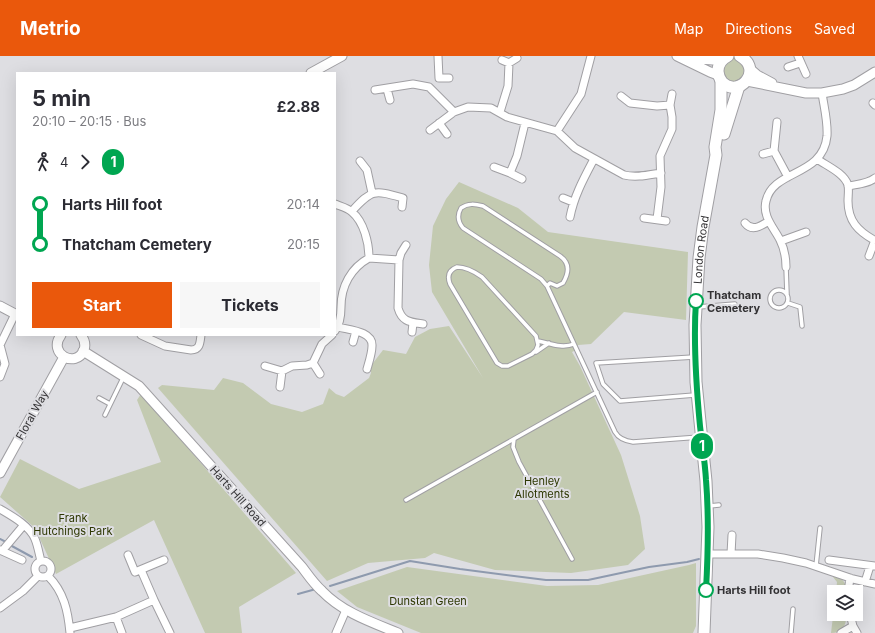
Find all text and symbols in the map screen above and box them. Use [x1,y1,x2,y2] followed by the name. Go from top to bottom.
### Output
[20,17,81,40] text: Metrio
[674,20,703,37] text: Map
[725,20,792,37] text: Directions
[814,20,855,37] text: Saved
[32,85,91,111] text: 5 min
[277,97,320,116] text: £2.88
[32,113,146,129] text: 20:10 – 20:15 · Bus
[32,151,54,173] icon: walk
[74,151,96,173] icon: forward
[110,153,116,170] text: 1
[60,154,68,170] text: 4
[62,195,162,214] text: Harts Hill foot
[286,196,320,212] text: 20:14
[690,215,712,285] street label: London Road
[62,235,212,254] text: Thatcham Cemetery
[287,236,320,252] text: 20:15
[32,282,172,328] button: Start
[180,282,320,328] button: Tickets
[707,288,761,315] place label: Thatcham Cemetery
[688,293,704,309] marker: Thatcham Cemetery
[13,388,51,442] street label: Floral Way
[689,433,715,459] line badge: 1
[699,437,705,454] text: 1
[207,463,269,529] street label: Harts Hill Road
[515,474,570,501] park label: Henley Allotments
[33,511,113,538] park label: Frank Hutchings Park
[698,582,714,598] marker: Harts Hill foot
[717,583,790,597] place label: Harts Hill foot
[827,585,863,621] map controls
[827,585,863,621] button: layers
[389,594,467,608] park label: Dunstan Green

